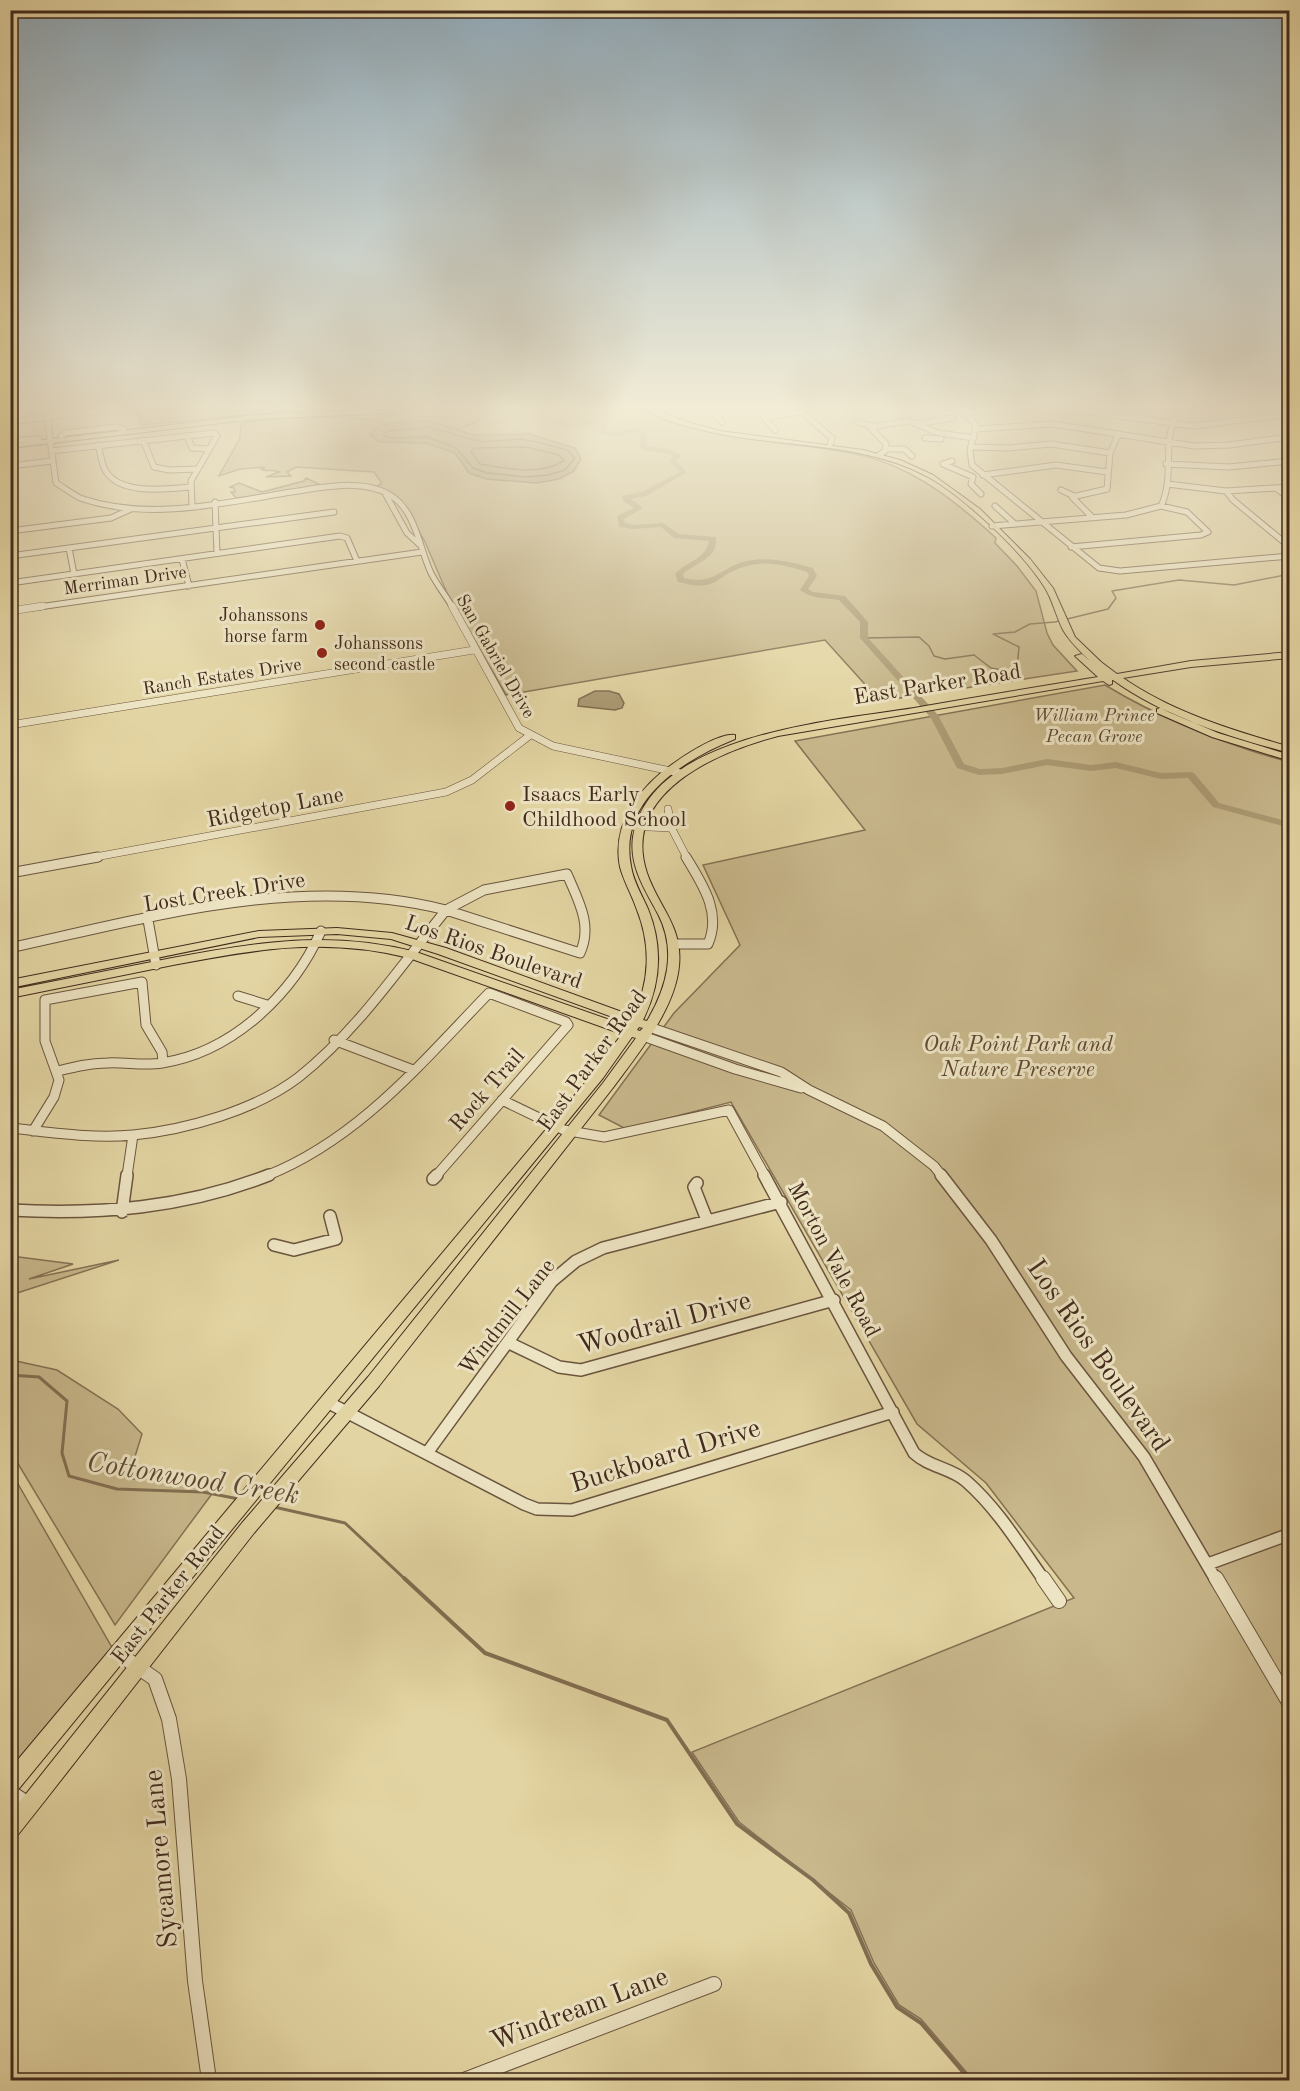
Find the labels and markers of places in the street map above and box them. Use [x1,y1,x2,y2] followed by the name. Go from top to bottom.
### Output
[219,607,308,646] place label: Johanssons horse farm
[313,618,327,632] marker: Johanssons horse farm
[334,635,435,674] place label: Johanssons second castle
[315,646,329,660] marker: Johanssons second castle
[522,784,687,831] place label: Isaacs Early Childhood School
[503,799,517,813] marker: Isaacs Early Childhood School

